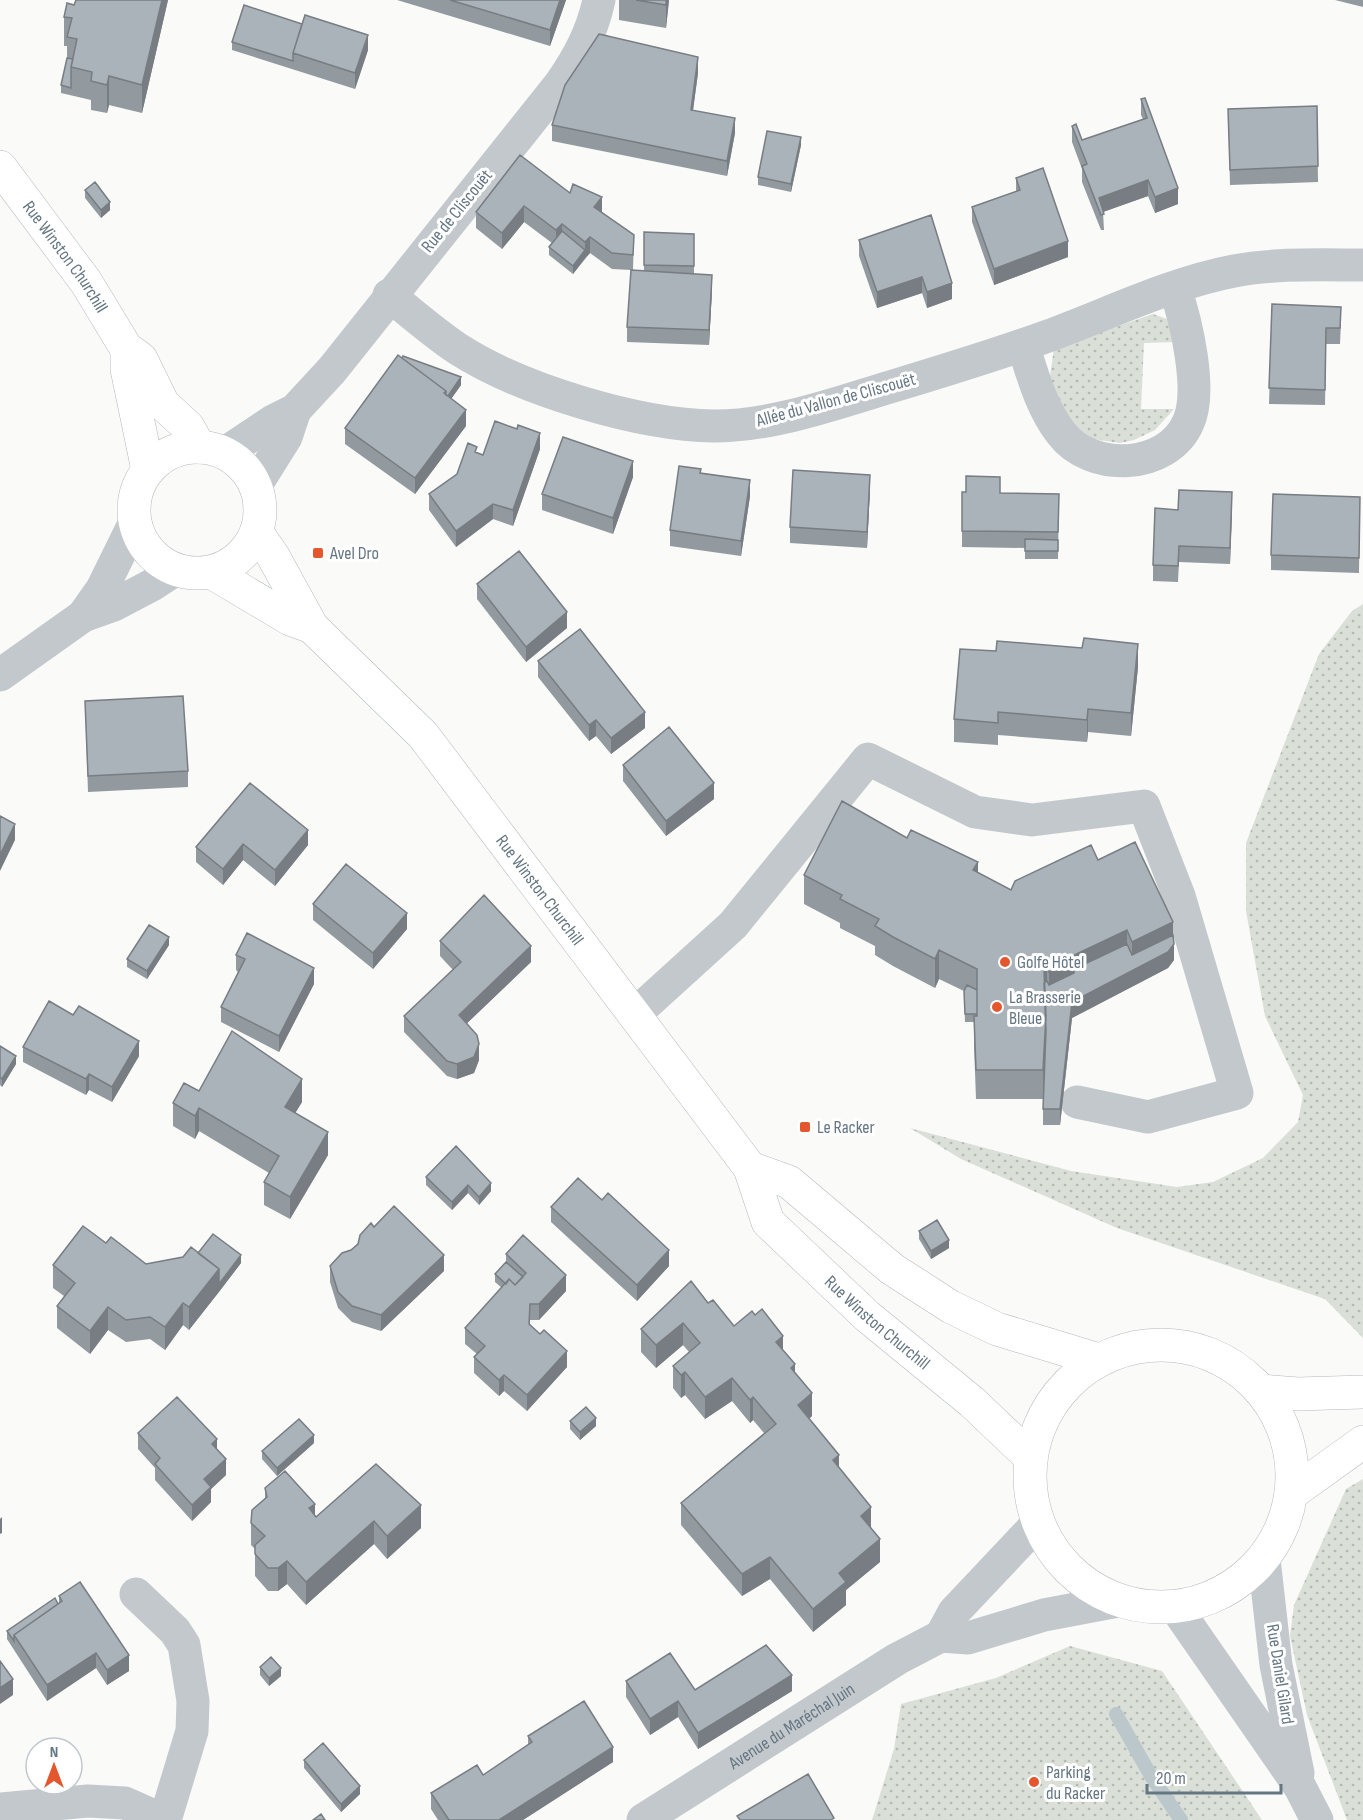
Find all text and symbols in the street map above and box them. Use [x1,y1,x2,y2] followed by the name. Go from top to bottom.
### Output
[417,165,497,257] street label: Rue de Cliscouët
[18,197,112,316] street label: Rue Winston Churchill
[753,369,918,432] street label: Allée du Vallon de Cliscouët
[329,543,379,564] place label: Avel Dro
[311,546,325,560] marker: Avel Dro
[492,831,588,949] street label: Rue Winston Churchill
[1017,952,1084,973] place label: Golfe Hôtel
[998,955,1012,969] marker: Golfe Hôtel
[1009,987,1081,1029] place label: La Brasserie Bleue
[990,1000,1004,1014] marker: La Brasserie Bleue
[817,1117,875,1138] place label: Le Racker
[798,1120,812,1134] marker: Le Racker
[820,1271,934,1374] street label: Rue Winston Churchill
[1262,1622,1298,1726] street label: Rue Daniel Gilard
[724,1678,859,1774] street label: Avenue du Maréchal Juin
[24,1736,84,1796] north arrow
[50,1743,58,1762] text: N
[1147,1757,1280,1795] scale bar
[1046,1762,1105,1804] place label: Parking du Racker
[1156,1768,1186,1789] text: 20 m
[1027,1775,1041,1789] marker: Parking du Racker

